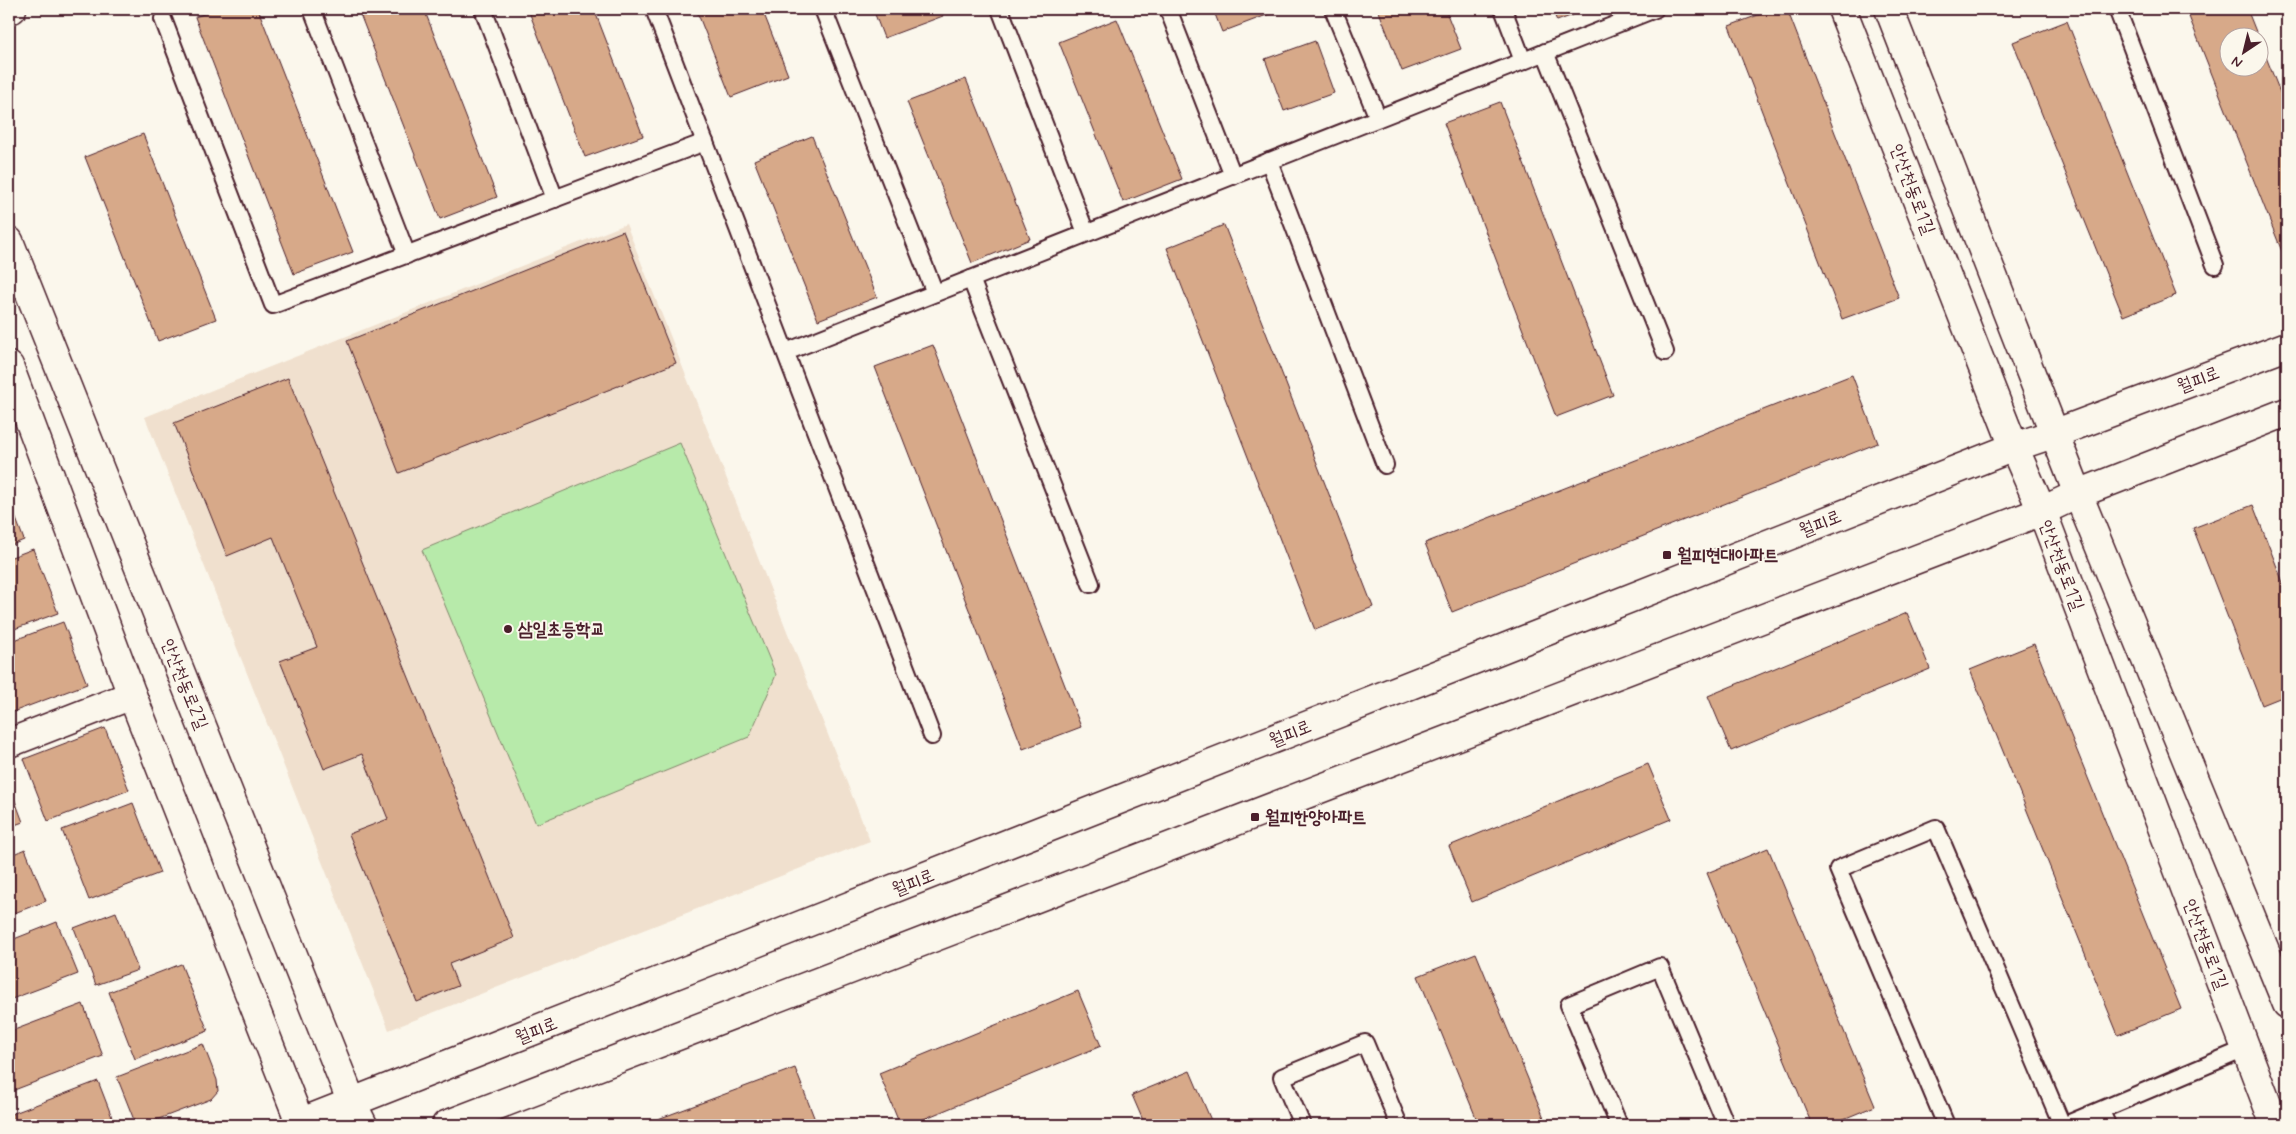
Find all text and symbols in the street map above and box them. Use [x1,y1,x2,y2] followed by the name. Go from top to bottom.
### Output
[2218,28,2268,78] north arrow
[2228,52,2246,72] text: N
[1884,141,1940,238] street label: 안산천동로1길
[2174,361,2223,399] street label: 월피로
[1796,505,1845,543] street label: 월피로
[2033,517,2089,614] street label: 안산천동로1길
[1677,544,1778,568] place label: 월피현대아파트
[1661,549,1673,561] marker: 월피현대아파트
[518,618,605,642] place label: 삼일초등학교
[502,623,514,635] marker: 삼일초등학교
[155,635,213,734] street label: 안산천동로2길
[1266,715,1315,753] street label: 월피로
[1265,806,1366,830] place label: 월피한양아파트
[1249,811,1261,823] marker: 월피한양아파트
[889,864,938,902] street label: 월피로
[2177,896,2233,993] street label: 안산천동로1길
[512,1012,561,1050] street label: 월피로

